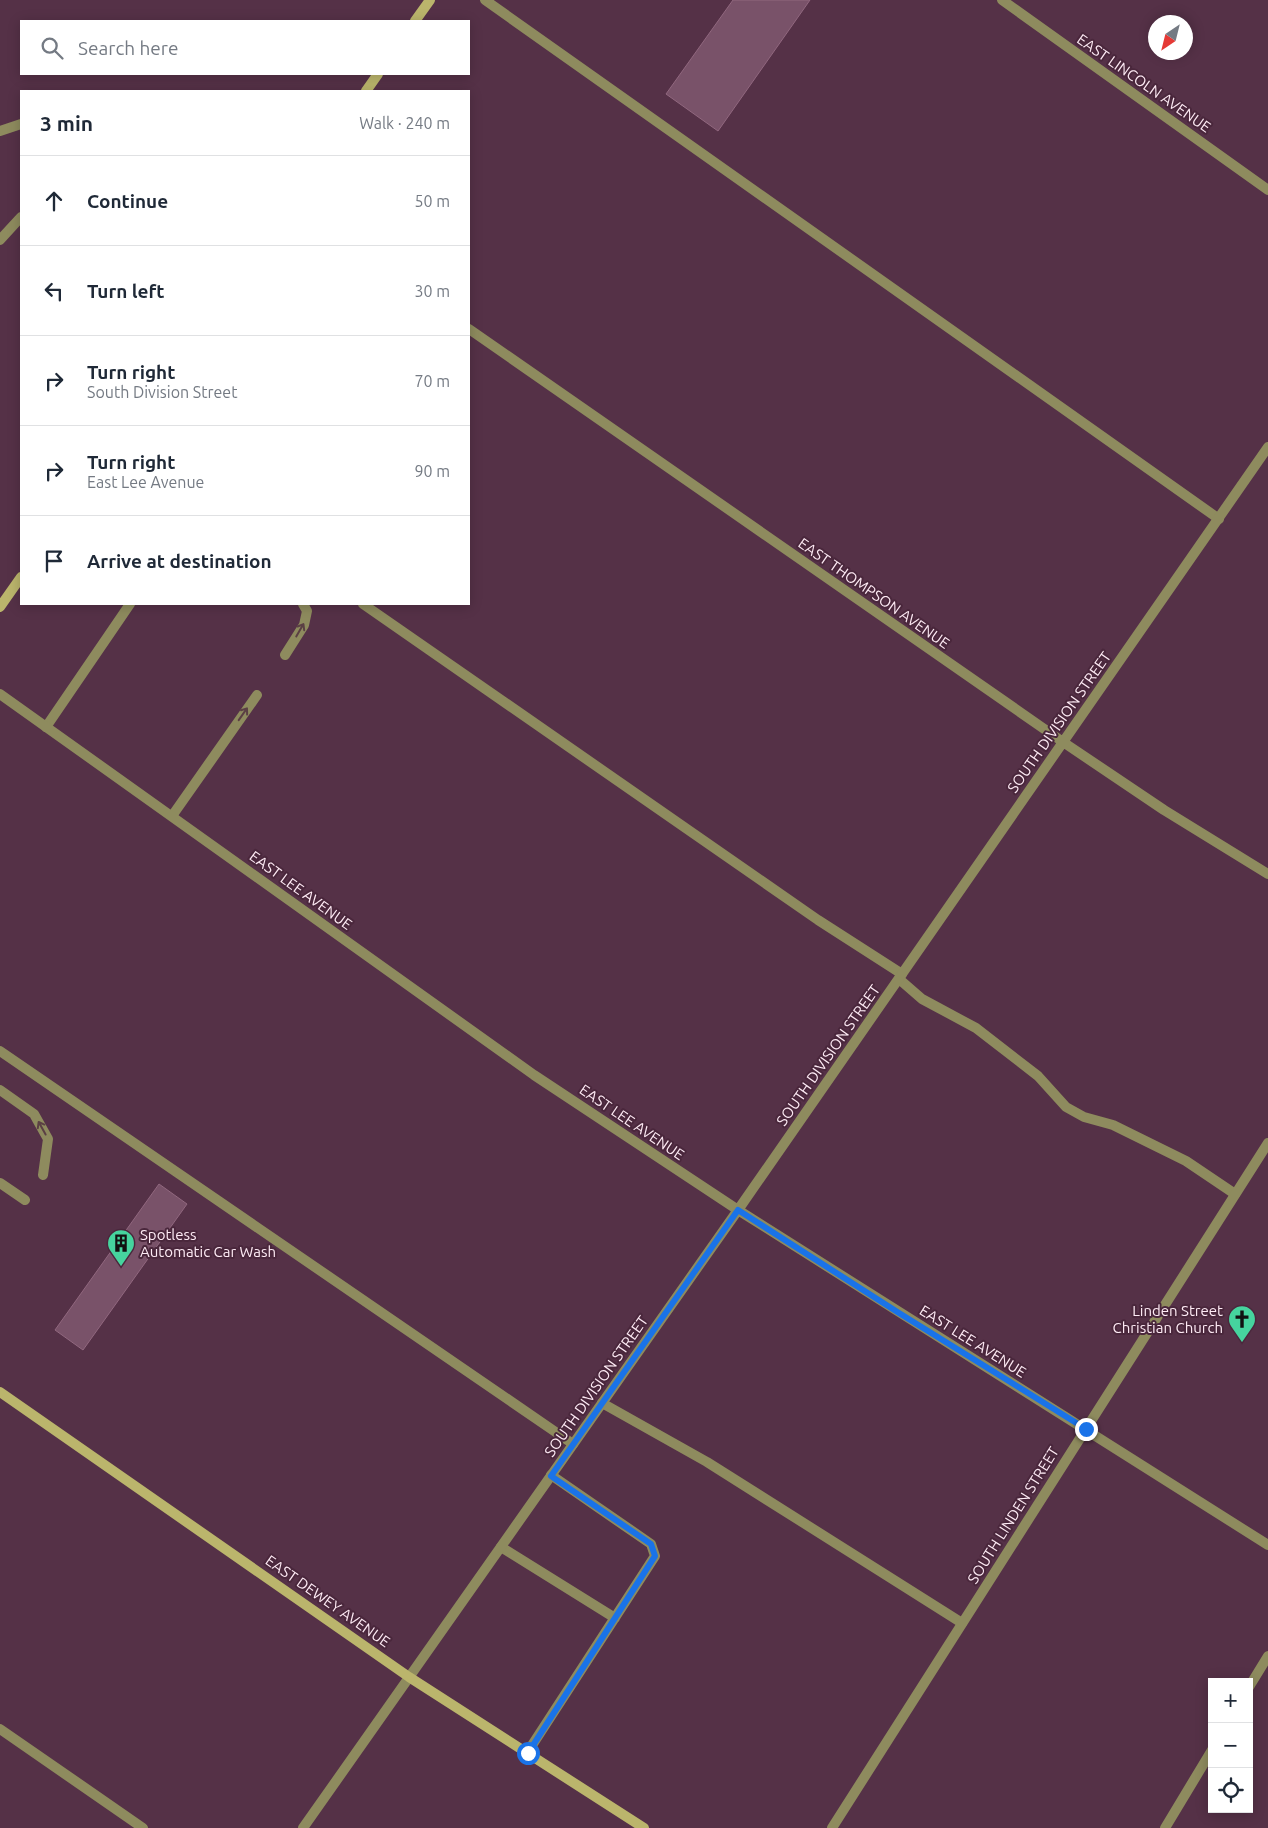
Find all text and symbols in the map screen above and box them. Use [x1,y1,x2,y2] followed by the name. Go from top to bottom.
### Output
[1148,15,1193,60] north arrow
[20,20,470,75] search box
[1074,30,1214,136] street label: EAST LINCOLN AVENUE
[38,34,66,62] icon: search
[78,37,178,59] text: Search here
[40,111,93,135] text: 3 min
[359,114,450,132] text: Walk · 240 m
[40,187,68,215] icon: ahead
[87,190,168,212] text: Continue
[414,192,450,210] text: 50 m
[40,277,68,305] icon: left
[87,280,165,302] text: Turn left
[414,282,450,300] text: 30 m
[87,361,175,383] text: Turn right
[40,367,68,395] icon: right
[414,372,450,390] text: 70 m
[87,383,237,401] text: South Division Street
[87,451,175,473] text: Turn right
[40,457,68,485] icon: right
[414,462,450,480] text: 90 m
[87,473,204,491] text: East Lee Avenue
[795,534,953,652] street label: EAST THOMPSON AVENUE
[40,547,68,575] icon: arrive
[87,550,272,572] text: Arrive at destination
[296,624,306,638] one-way arrow
[1004,648,1115,796] street label: SOUTH DIVISION STREET
[238,707,248,721] one-way arrow
[246,847,356,933] street label: EAST LEE AVENUE
[773,981,884,1129] street label: SOUTH DIVISION STREET
[577,1081,687,1163] street label: EAST LEE AVENUE
[36,1121,46,1135] one-way arrow
[140,1226,276,1260] place label: Spotless Automatic Car Wash
[106,1228,136,1267] building icon: Spotless Automatic Car Wash
[917,1301,1029,1381] street label: EAST LEE AVENUE
[1113,1302,1223,1336] place label: Linden Street Christian Church
[1227,1304,1257,1343] church icon: Linden Street Christian Church
[541,1312,652,1460] street label: SOUTH DIVISION STREET
[1075,1418,1098,1441] route end
[964,1443,1062,1587] street label: SOUTH LINDEN STREET
[263,1552,393,1650] street label: EAST DEWEY AVENUE
[1208,1678,1253,1813] map controls
[1208,1678,1253,1723] button: +
[1208,1723,1253,1768] button: −
[517,1742,540,1765] route start
[1208,1768,1253,1813] button: locate

